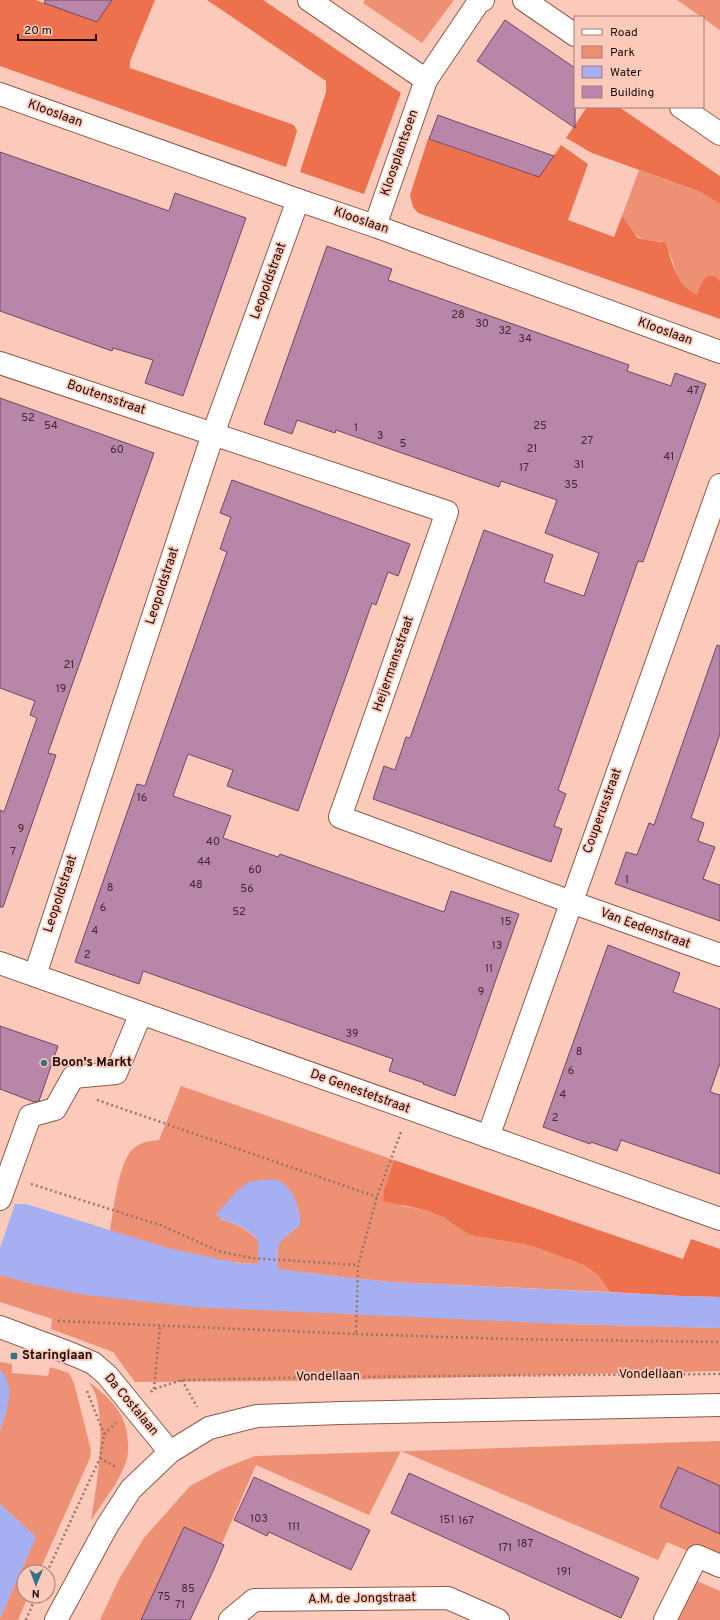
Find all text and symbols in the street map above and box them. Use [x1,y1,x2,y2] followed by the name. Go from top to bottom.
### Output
[18,16,96,42] scale bar
[574,16,704,108] legend
[24,23,52,39] text: 20 m
[610,25,638,41] text: Road
[610,45,635,61] text: Park
[610,65,642,81] text: Water
[610,85,654,101] text: Building
[25,97,85,131] street label: Klooslaan
[378,108,422,198] street label: Kloosplantsoen
[331,204,391,238] street label: Klooslaan
[248,240,290,322] street label: Leopoldstraat
[451,308,465,322] house number: 28
[635,315,695,349] street label: Klooslaan
[475,317,489,331] house number: 30
[498,324,512,338] house number: 32
[518,332,532,346] house number: 34
[65,377,148,419] street label: Boutensstraat
[687,384,699,398] house number: 47
[21,411,35,425] house number: 52
[44,419,58,433] house number: 54
[533,419,547,433] house number: 25
[354,421,358,435] house number: 1
[377,429,383,443] house number: 3
[581,434,593,448] house number: 27
[400,437,407,451] house number: 5
[527,442,537,456] house number: 21
[110,443,124,457] house number: 60
[664,450,674,464] house number: 41
[574,458,584,472] house number: 31
[519,461,529,475] house number: 17
[564,478,578,492] house number: 35
[143,545,183,627] street label: Leopoldstraat
[370,614,418,714] street label: Heijermansstraat
[64,658,74,672] house number: 21
[56,682,66,696] house number: 19
[580,766,626,856] street label: Couperusstraat
[137,791,147,805] house number: 16
[18,822,24,836] house number: 9
[206,835,220,849] house number: 40
[10,845,16,859] house number: 7
[41,853,81,935] street label: Leopoldstraat
[197,855,211,869] house number: 44
[248,863,262,877] house number: 60
[625,873,629,887] house number: 1
[189,878,203,892] house number: 48
[107,881,113,895] house number: 8
[240,882,254,896] house number: 56
[100,901,106,915] house number: 6
[232,905,246,919] house number: 52
[598,905,692,953] street label: Van Eedenstraat
[501,915,512,929] house number: 15
[92,924,99,938] house number: 4
[492,939,502,953] house number: 13
[84,948,90,962] house number: 2
[485,962,493,976] house number: 11
[478,985,484,999] house number: 9
[346,1027,358,1041] house number: 39
[576,1045,582,1059] house number: 8
[52,1055,132,1071] place label: Boon's Markt
[39,1058,49,1068] marker: Boon's Markt
[568,1064,574,1078] house number: 6
[308,1066,412,1118] street label: De Genestetstraat
[560,1088,567,1102] house number: 4
[552,1111,558,1125] house number: 2
[22,1348,93,1364] place label: Staringlaan
[9,1351,19,1361] marker: Staringlaan
[619,1367,683,1383] street label: Vondellaan
[296,1368,360,1386] street label: Vondellaan
[100,1371,162,1439] street label: Da Costalaan
[250,1512,268,1526] house number: 103
[439,1513,455,1527] house number: 151
[458,1514,474,1528] house number: 167
[288,1520,300,1534] house number: 111
[517,1537,533,1551] house number: 187
[498,1541,512,1555] house number: 171
[16,1564,56,1604] north arrow
[557,1565,571,1579] house number: 191
[181,1582,195,1596] house number: 85
[32,1586,40,1600] text: N
[158,1590,170,1604] house number: 75
[308,1590,416,1608] street label: A.M. de Jongstraat
[175,1598,185,1612] house number: 71

